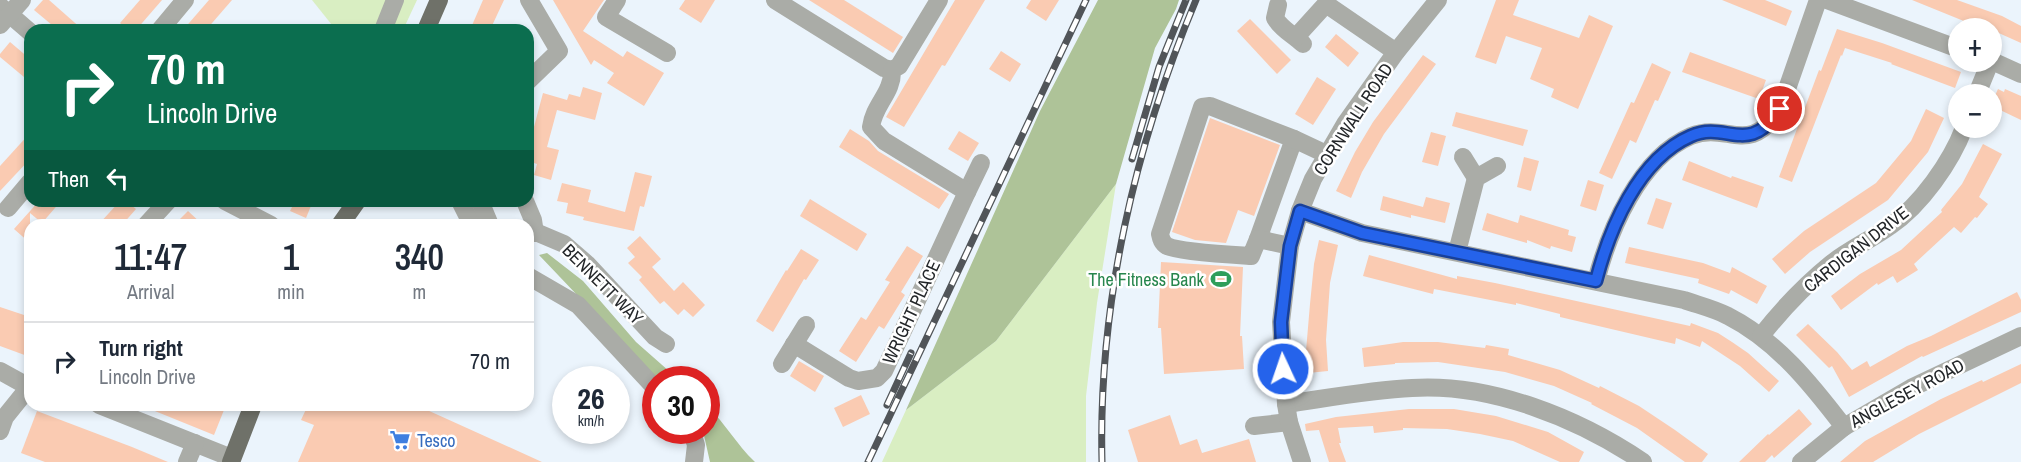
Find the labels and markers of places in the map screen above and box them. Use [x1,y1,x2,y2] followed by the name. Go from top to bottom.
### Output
[1754,83,1805,134] pin
[1088,267,1205,292] place label: The Fitness Bank
[1209,267,1233,291] sports icon: The Fitness Bank
[388,428,412,452] supermarket icon: Tesco
[417,428,456,453] place label: Tesco

